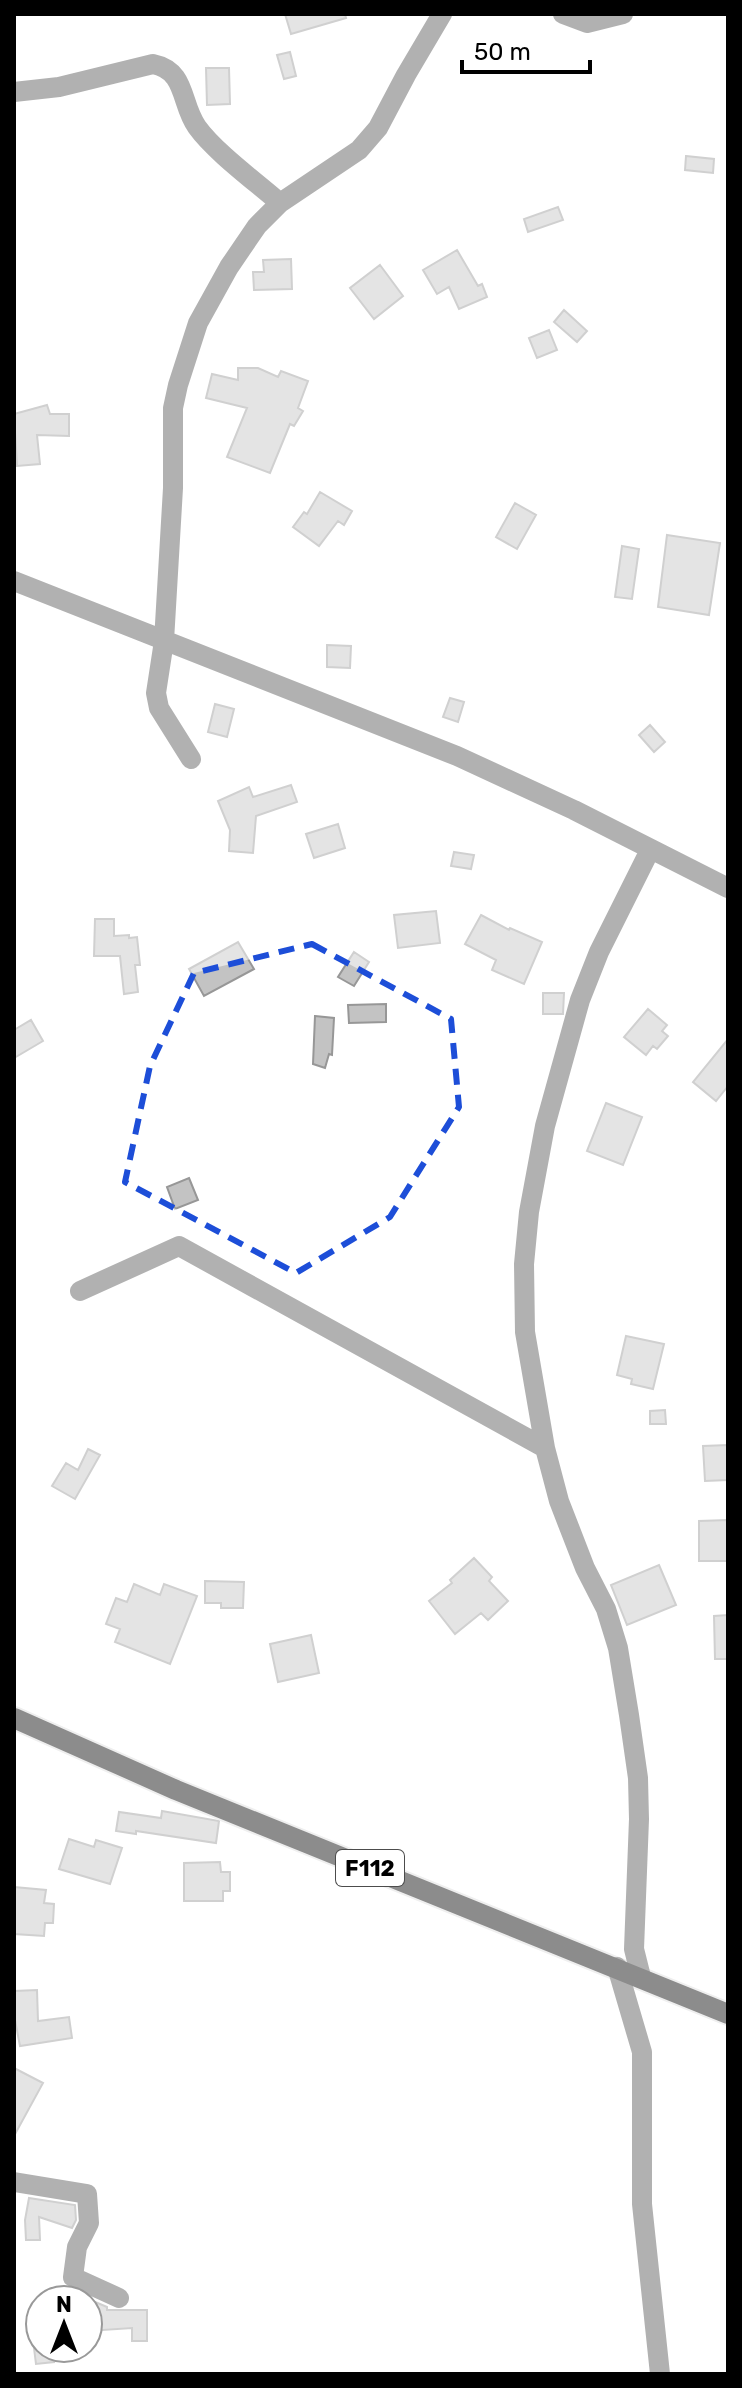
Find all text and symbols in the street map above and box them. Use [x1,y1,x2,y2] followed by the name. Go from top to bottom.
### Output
[462,24,590,74] scale bar
[474,38,531,66] text: 50 m
[336,1850,404,1886] road number: F112
[24,2284,104,2364] north arrow
[56,2291,72,2318] text: N

